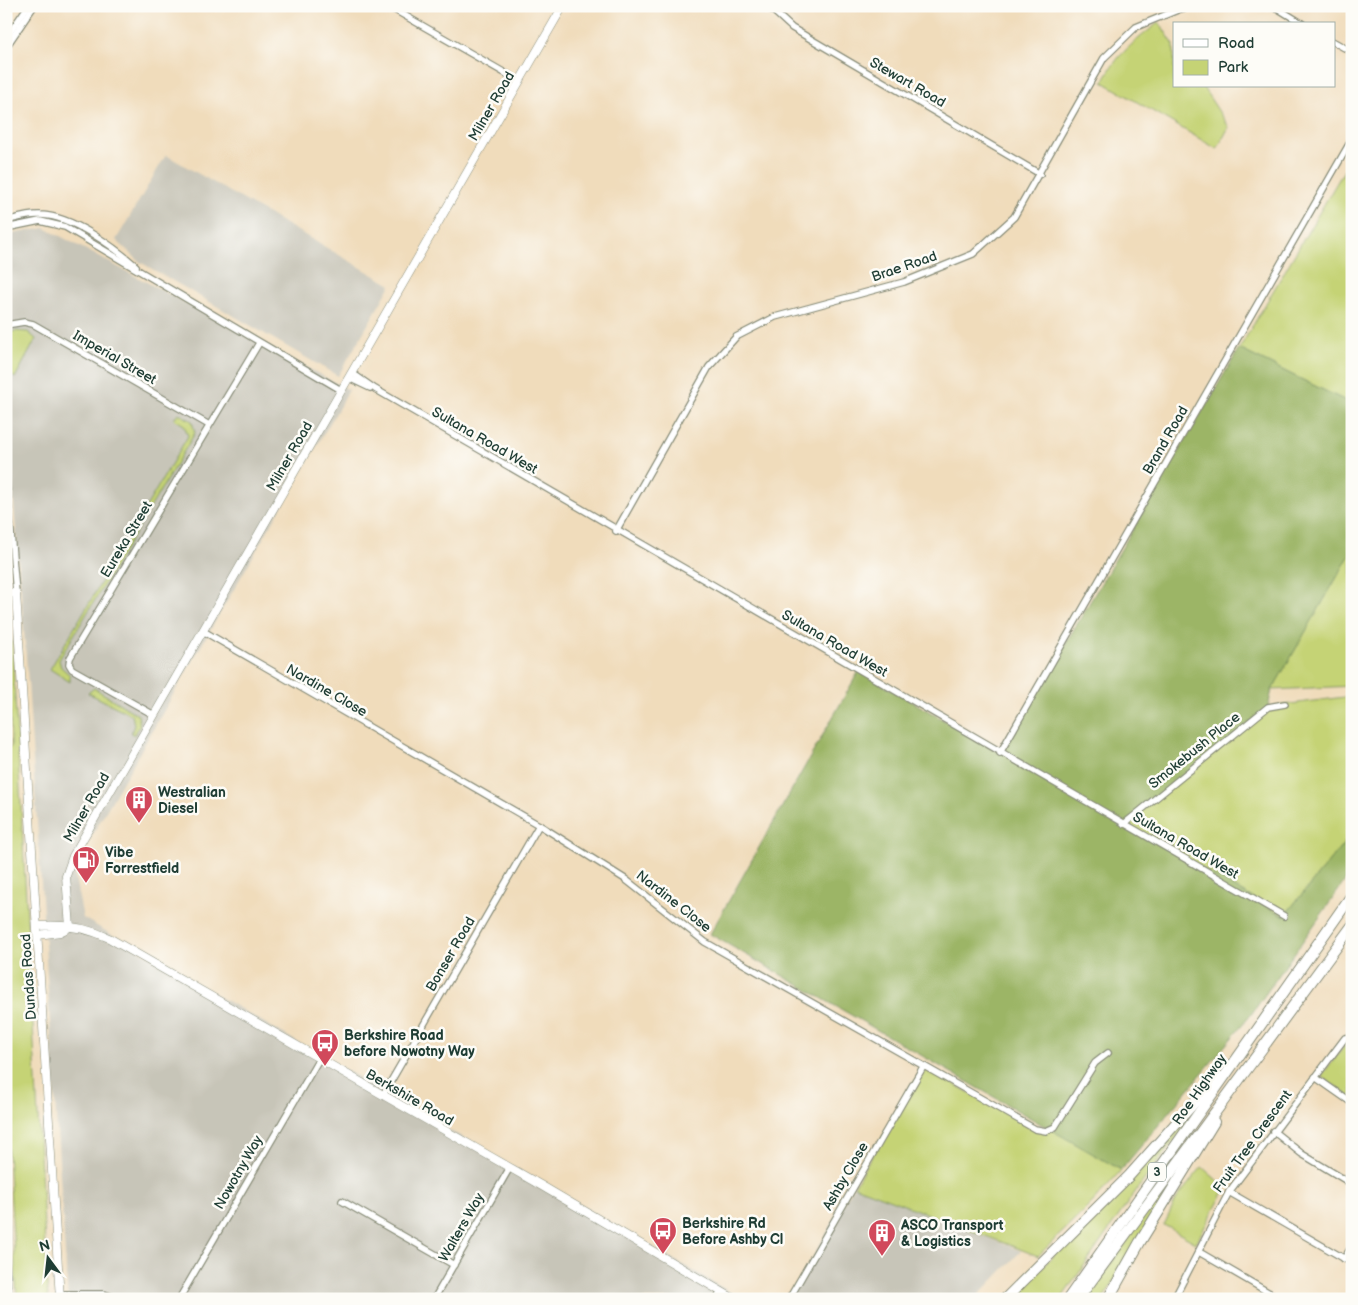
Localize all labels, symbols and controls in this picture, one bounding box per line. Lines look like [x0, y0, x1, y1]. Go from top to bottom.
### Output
legend [1173, 22, 1336, 88]
text: Road [1218, 34, 1254, 53]
street label: Stewart Road [867, 54, 949, 111]
text: Park [1218, 58, 1249, 77]
street label: Milner Road [465, 68, 518, 144]
street label: Brae Road [869, 247, 939, 286]
street label: Imperial Street [70, 327, 160, 389]
street label: Sultana Road West [429, 403, 541, 478]
street label: Brand Road [1139, 403, 1192, 477]
street label: Milner Road [263, 418, 316, 494]
street label: Eureka Street [97, 497, 156, 581]
street label: Sultana Road West [779, 606, 891, 681]
street label: Nardine Close [283, 660, 370, 720]
street label: Smokebush Place [1145, 708, 1243, 792]
street label: Milner Road [60, 769, 113, 845]
place label: Westralian Diesel [158, 784, 226, 817]
building icon: Westralian Diesel [124, 785, 154, 824]
street label: Sultana Road West [1130, 808, 1242, 883]
place label: Vibe Forrestfield [105, 844, 179, 877]
fuel station icon: Vibe Forrestfield [71, 845, 101, 884]
street label: Nardine Close [633, 867, 715, 936]
street label: Bonser Road [422, 914, 479, 995]
street label: Dundas Road [17, 933, 40, 1021]
place label: Berkshire Road before Nowotny Way [344, 1027, 475, 1060]
bus stop icon: Berkshire Road before Nowotny Way [310, 1028, 340, 1067]
street label: Roe Highway [1169, 1050, 1230, 1128]
street label: Berkshire Road [363, 1065, 457, 1129]
street label: Fruit Tree Crescent [1209, 1086, 1296, 1196]
street label: Nowotny Way [210, 1132, 267, 1212]
street label: Ashby Close [819, 1139, 872, 1213]
road number: 3 [1148, 1162, 1166, 1182]
street label: Walters Way [435, 1189, 488, 1265]
place label: Berkshire Rd Before Ashby Cl [682, 1215, 783, 1248]
bus stop icon: Berkshire Rd Before Ashby Cl [648, 1216, 678, 1255]
place label: ASCO Transport & Logistics [900, 1217, 1004, 1250]
building icon: ASCO Transport & Logistics [867, 1218, 897, 1257]
north arrow [22, 1232, 72, 1282]
text: N [37, 1236, 52, 1255]

